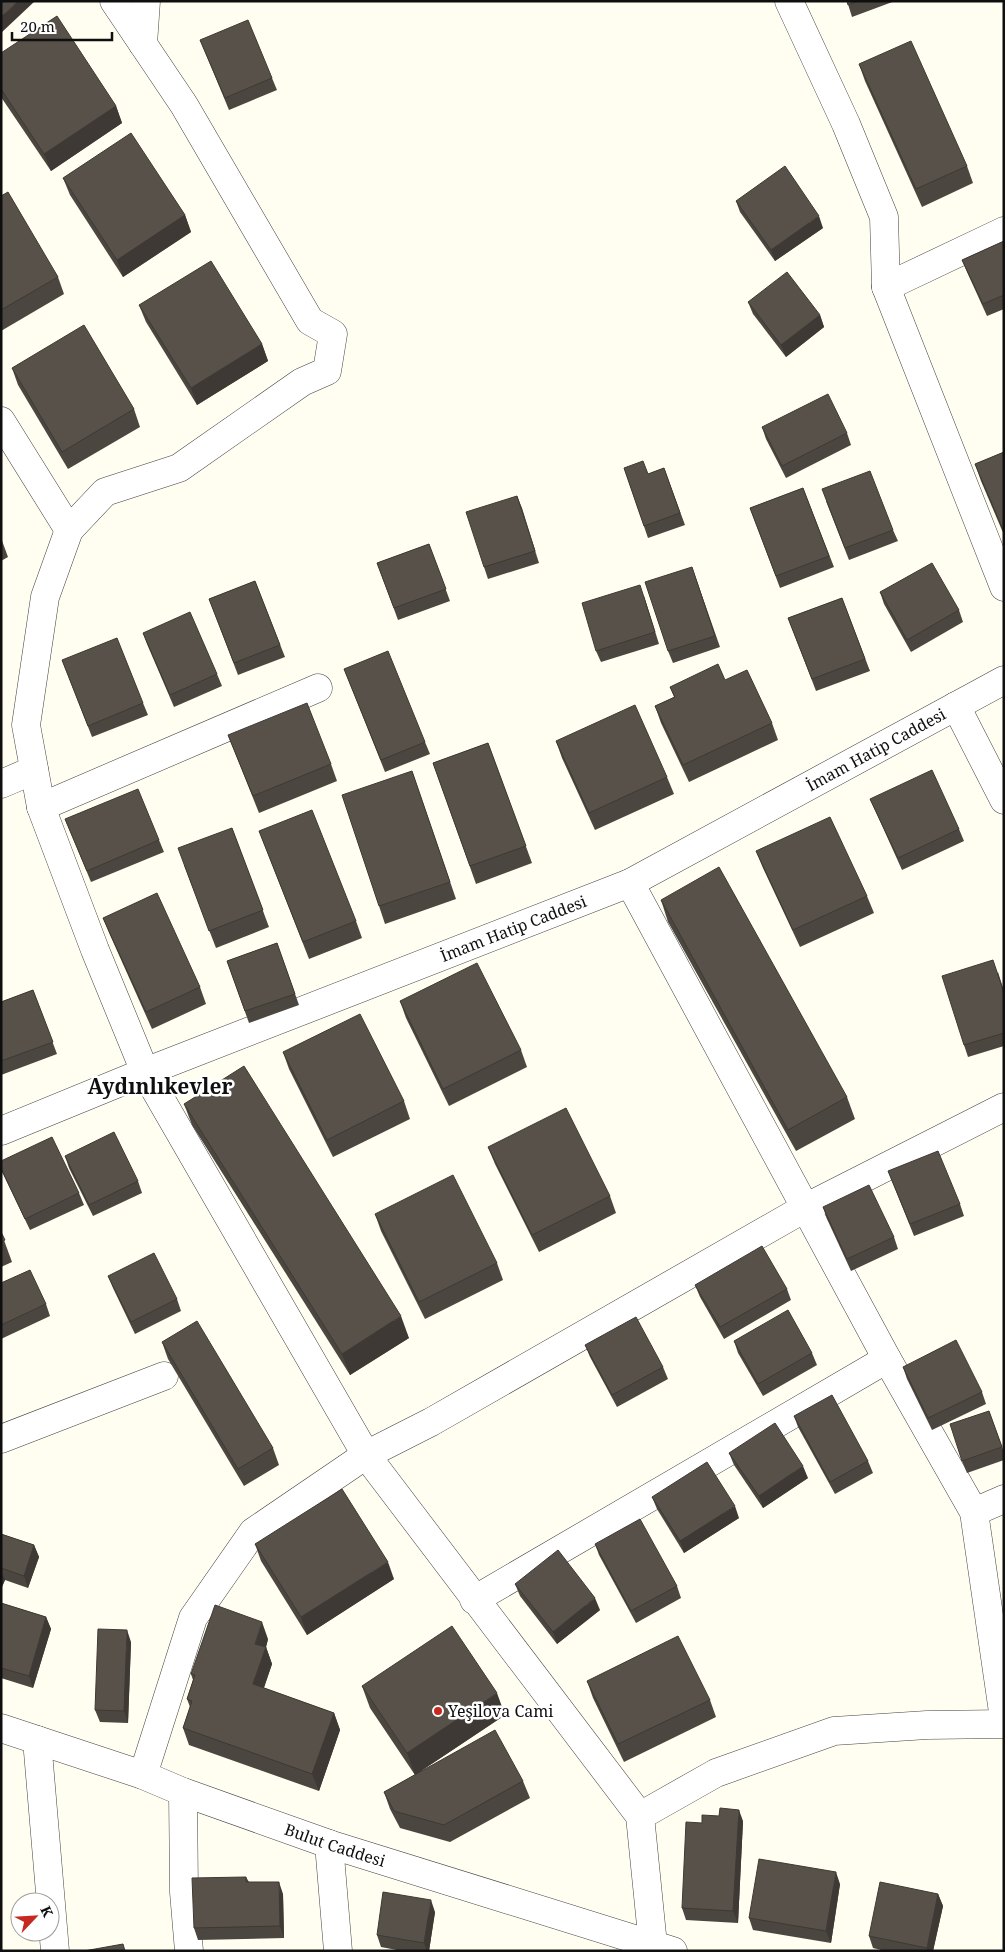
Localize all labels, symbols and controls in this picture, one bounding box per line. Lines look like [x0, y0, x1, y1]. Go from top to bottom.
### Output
scale bar [12, 10, 112, 42]
text: 20 m [20, 16, 55, 36]
street label: İmam Hatip Caddesi [803, 703, 949, 796]
street label: İmam Hatip Caddesi [437, 890, 590, 967]
district label: Aydınlıkevler [88, 1072, 232, 1100]
place label: Yeşilova Cami [447, 1700, 553, 1722]
marker: Yeşilova Cami [432, 1705, 444, 1717]
street label: Bulut Caddesi [281, 1818, 388, 1872]
north arrow [10, 1892, 60, 1942]
text: K [36, 1903, 58, 1921]

